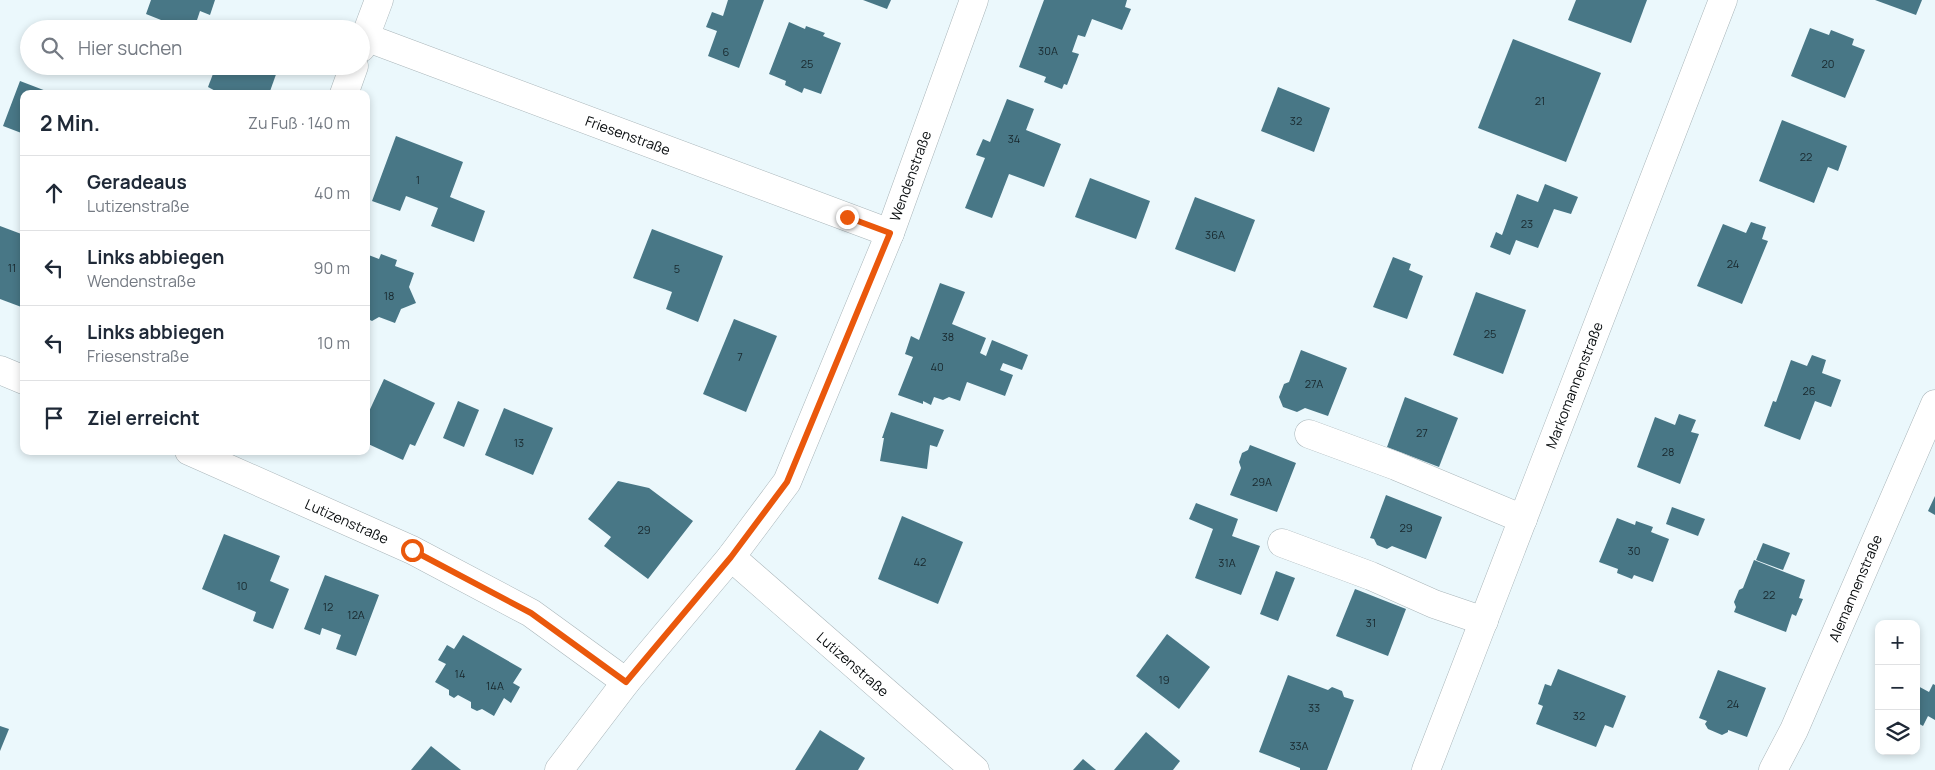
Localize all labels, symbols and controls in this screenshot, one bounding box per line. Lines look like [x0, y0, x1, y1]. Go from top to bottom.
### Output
search box [20, 20, 370, 75]
icon: search [38, 34, 66, 62]
text: Hier suchen [78, 35, 182, 61]
house number: 30A [1038, 43, 1058, 58]
house number: 6 [723, 44, 730, 59]
house number: 25 [801, 56, 813, 71]
house number: 20 [1822, 56, 1834, 71]
house number: 21 [1535, 93, 1545, 108]
text: 2 Min. [40, 109, 100, 137]
street label: Friesenstraße [583, 111, 673, 159]
text: Zu Fuß · 140 m [248, 112, 350, 134]
house number: 32 [1290, 113, 1302, 128]
street label: Wendenstraße [885, 128, 935, 224]
house number: 34 [1008, 131, 1020, 146]
house number: 22 [1800, 149, 1812, 164]
text: Geradeaus [87, 169, 187, 195]
house number: 1 [416, 172, 420, 187]
icon: ahead [40, 179, 68, 207]
text: 40 m [314, 182, 350, 204]
text: Lutizenstraße [87, 195, 189, 217]
route end [836, 206, 859, 229]
house number: 23 [1521, 216, 1533, 231]
house number: 36A [1205, 227, 1225, 242]
text: Links abbiegen [87, 244, 224, 270]
icon: left [40, 254, 68, 282]
house number: 24 [1727, 256, 1739, 271]
text: 90 m [314, 257, 350, 279]
house number: 11 [8, 260, 16, 275]
house number: 5 [674, 261, 680, 276]
text: Wendenstraße [87, 270, 196, 292]
house number: 18 [384, 288, 394, 303]
text: Links abbiegen [87, 319, 224, 345]
street label: Markomannenstraße [1541, 319, 1607, 451]
house number: 25 [1484, 326, 1496, 341]
icon: left [40, 329, 68, 357]
house number: 38 [942, 329, 954, 344]
text: 10 m [317, 332, 350, 354]
text: Friesenstraße [87, 345, 189, 367]
house number: 7 [737, 349, 743, 364]
house number: 40 [930, 359, 944, 374]
house number: 27A [1305, 376, 1323, 391]
house number: 26 [1802, 383, 1816, 398]
icon: arrive [40, 404, 68, 432]
text: Ziel erreicht [87, 405, 200, 431]
house number: 27 [1416, 425, 1428, 440]
house number: 13 [514, 435, 524, 450]
house number: 28 [1662, 444, 1674, 459]
house number: 29A [1252, 474, 1272, 489]
street label: Lutizenstraße [302, 494, 392, 548]
house number: 29 [1399, 520, 1413, 535]
house number: 29 [637, 522, 651, 537]
street label: Alemannenstraße [1824, 531, 1886, 645]
route start [401, 539, 424, 562]
house number: 30 [1628, 543, 1640, 558]
house number: 42 [914, 554, 926, 569]
house number: 31A [1218, 555, 1236, 570]
house number: 10 [236, 578, 248, 593]
house number: 22 [1763, 587, 1775, 602]
house number: 12 [323, 599, 333, 614]
house number: 12A [347, 607, 365, 622]
house number: 31 [1366, 615, 1376, 630]
map controls [1875, 620, 1920, 755]
button: + [1875, 620, 1920, 665]
street label: Lutizenstraße [813, 627, 893, 701]
button: − [1875, 665, 1920, 710]
house number: 14 [455, 666, 465, 681]
house number: 19 [1158, 672, 1170, 687]
house number: 14A [486, 678, 504, 693]
house number: 24 [1727, 696, 1739, 711]
house number: 33 [1308, 700, 1320, 715]
house number: 32 [1573, 708, 1585, 723]
button: layers [1875, 710, 1920, 755]
house number: 33A [1289, 738, 1309, 753]

